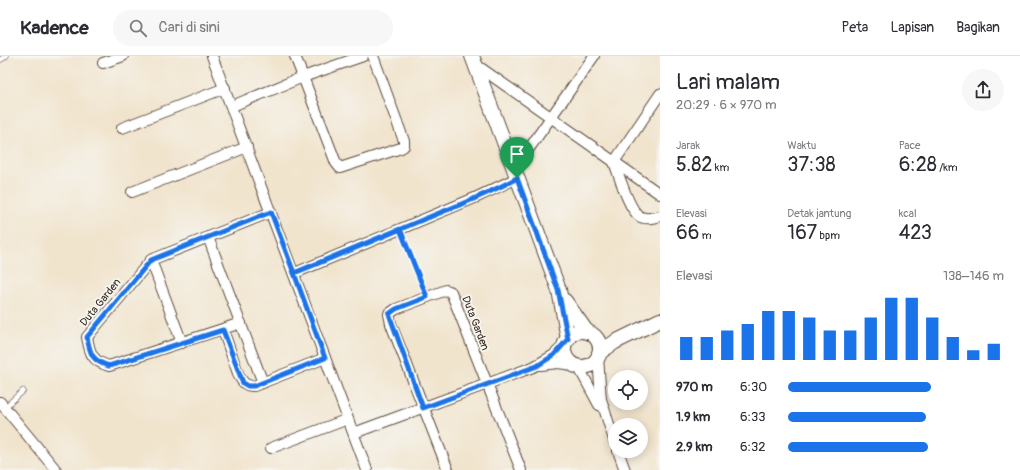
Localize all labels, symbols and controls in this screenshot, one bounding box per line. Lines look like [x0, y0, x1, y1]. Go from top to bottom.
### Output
search box [113, 10, 393, 46]
text: Kadence [20, 16, 89, 40]
icon: search [127, 17, 149, 39]
text: Cari di sini [159, 18, 220, 37]
text: Peta [842, 19, 868, 36]
text: Lapisan [890, 19, 934, 36]
text: Bagikan [956, 19, 1000, 36]
text: Lari malam [676, 68, 780, 96]
button: share [962, 69, 1004, 111]
text: 20:29 · 6 × 970 m [676, 97, 777, 113]
pin [500, 137, 534, 178]
text: Jarak [676, 139, 700, 152]
text: Waktu [787, 139, 816, 152]
text: Pace [899, 139, 920, 152]
icon: arrive [506, 143, 528, 165]
text: 5.82 [676, 152, 712, 177]
text: 37:38 [787, 152, 836, 177]
text: 6:28 [899, 152, 937, 177]
text: km [712, 161, 729, 174]
text: /km [937, 161, 958, 174]
text: Elevasi [676, 207, 707, 220]
text: Detak jantung [787, 207, 851, 220]
text: kcal [899, 207, 917, 220]
text: 66 [676, 220, 699, 245]
text: 167 [787, 220, 817, 245]
text: 423 [899, 220, 932, 245]
text: m [699, 229, 711, 242]
text: bpm [817, 229, 840, 242]
text: Elevasi [676, 268, 712, 284]
text: 138–146 m [943, 268, 1004, 284]
street label: Duta Garden [77, 276, 123, 329]
street label: Duta Garden [459, 294, 492, 352]
map controls [608, 370, 648, 458]
button: locate [608, 370, 648, 410]
text: 970 m [676, 379, 713, 395]
text: 6:30 [740, 379, 767, 395]
text: 1.9 km [676, 409, 710, 425]
text: 6:33 [740, 409, 766, 425]
button: layers [608, 418, 648, 458]
text: 2.9 km [676, 439, 713, 455]
text: 6:32 [740, 439, 766, 455]

